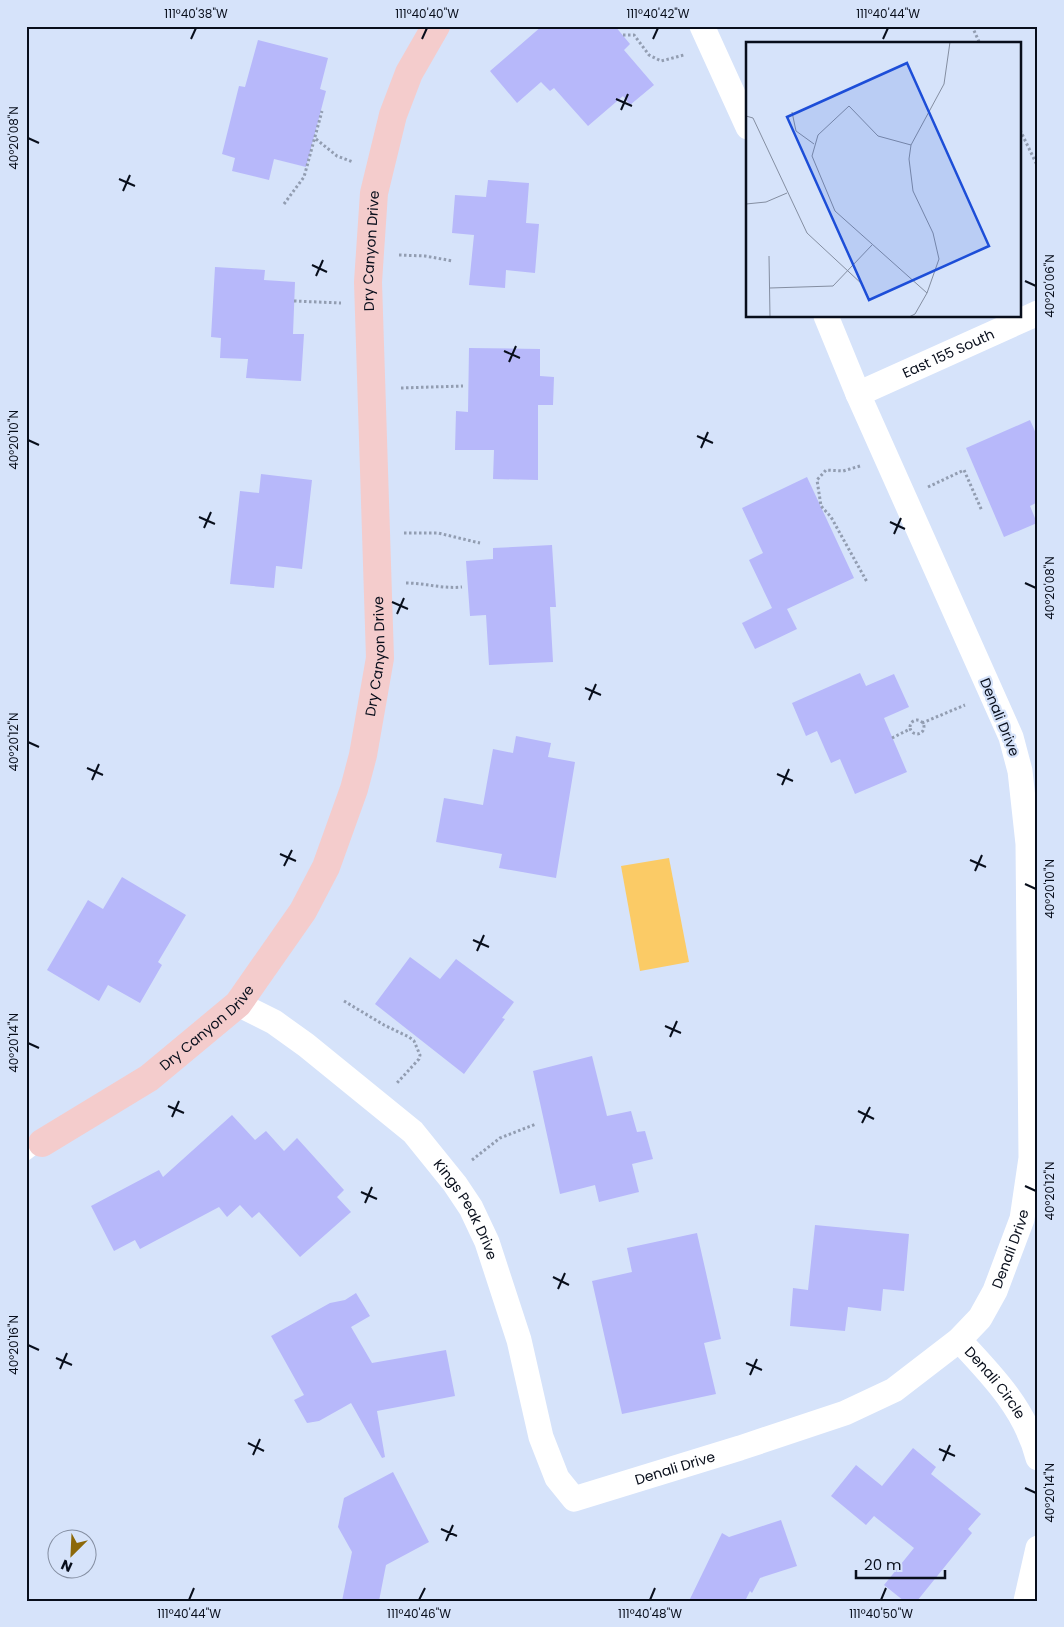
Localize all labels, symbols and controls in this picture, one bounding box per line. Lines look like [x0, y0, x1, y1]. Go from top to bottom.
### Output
text: 111°40'38"W [164, 5, 228, 22]
text: 111°40'40"W [395, 5, 459, 22]
text: 111°40'42"W [626, 5, 690, 22]
text: 111°40'44"W [856, 5, 920, 22]
inset map [746, 42, 1022, 318]
text: 40°20'08"N [5, 106, 22, 170]
street label: Dry Canyon Drive [358, 190, 384, 311]
text: 40°20'06"N [1041, 254, 1058, 318]
street label: East 155 South [899, 324, 997, 383]
text: 40°20'10"N [5, 410, 22, 470]
text: 40°20'08"N [1041, 556, 1058, 620]
street label: Dry Canyon Drive [360, 596, 390, 718]
street label: Denali Drive [975, 675, 1025, 759]
text: 40°20'12"N [5, 712, 22, 772]
text: 40°20'10"N [1041, 859, 1058, 919]
street label: Dry Canyon Drive [155, 980, 259, 1075]
text: 40°20'14"N [5, 1013, 22, 1073]
street label: Kings Peak Drive [429, 1155, 502, 1263]
text: 40°20'12"N [1041, 1161, 1058, 1221]
street label: Denali Drive [987, 1208, 1033, 1291]
text: 40°20'16"N [5, 1315, 22, 1375]
street label: Denali Circle [960, 1342, 1030, 1423]
street label: Denali Drive [632, 1446, 718, 1490]
text: 40°20'14"N [1041, 1463, 1058, 1523]
north arrow [48, 1530, 98, 1580]
scale bar [856, 1547, 945, 1579]
text: 20 m [864, 1554, 902, 1575]
text: N [58, 1555, 76, 1577]
text: 111°40'44"W [157, 1605, 221, 1622]
text: 111°40'46"W [387, 1605, 451, 1622]
text: 111°40'48"W [618, 1605, 682, 1622]
text: 111°40'50"W [849, 1605, 913, 1622]

